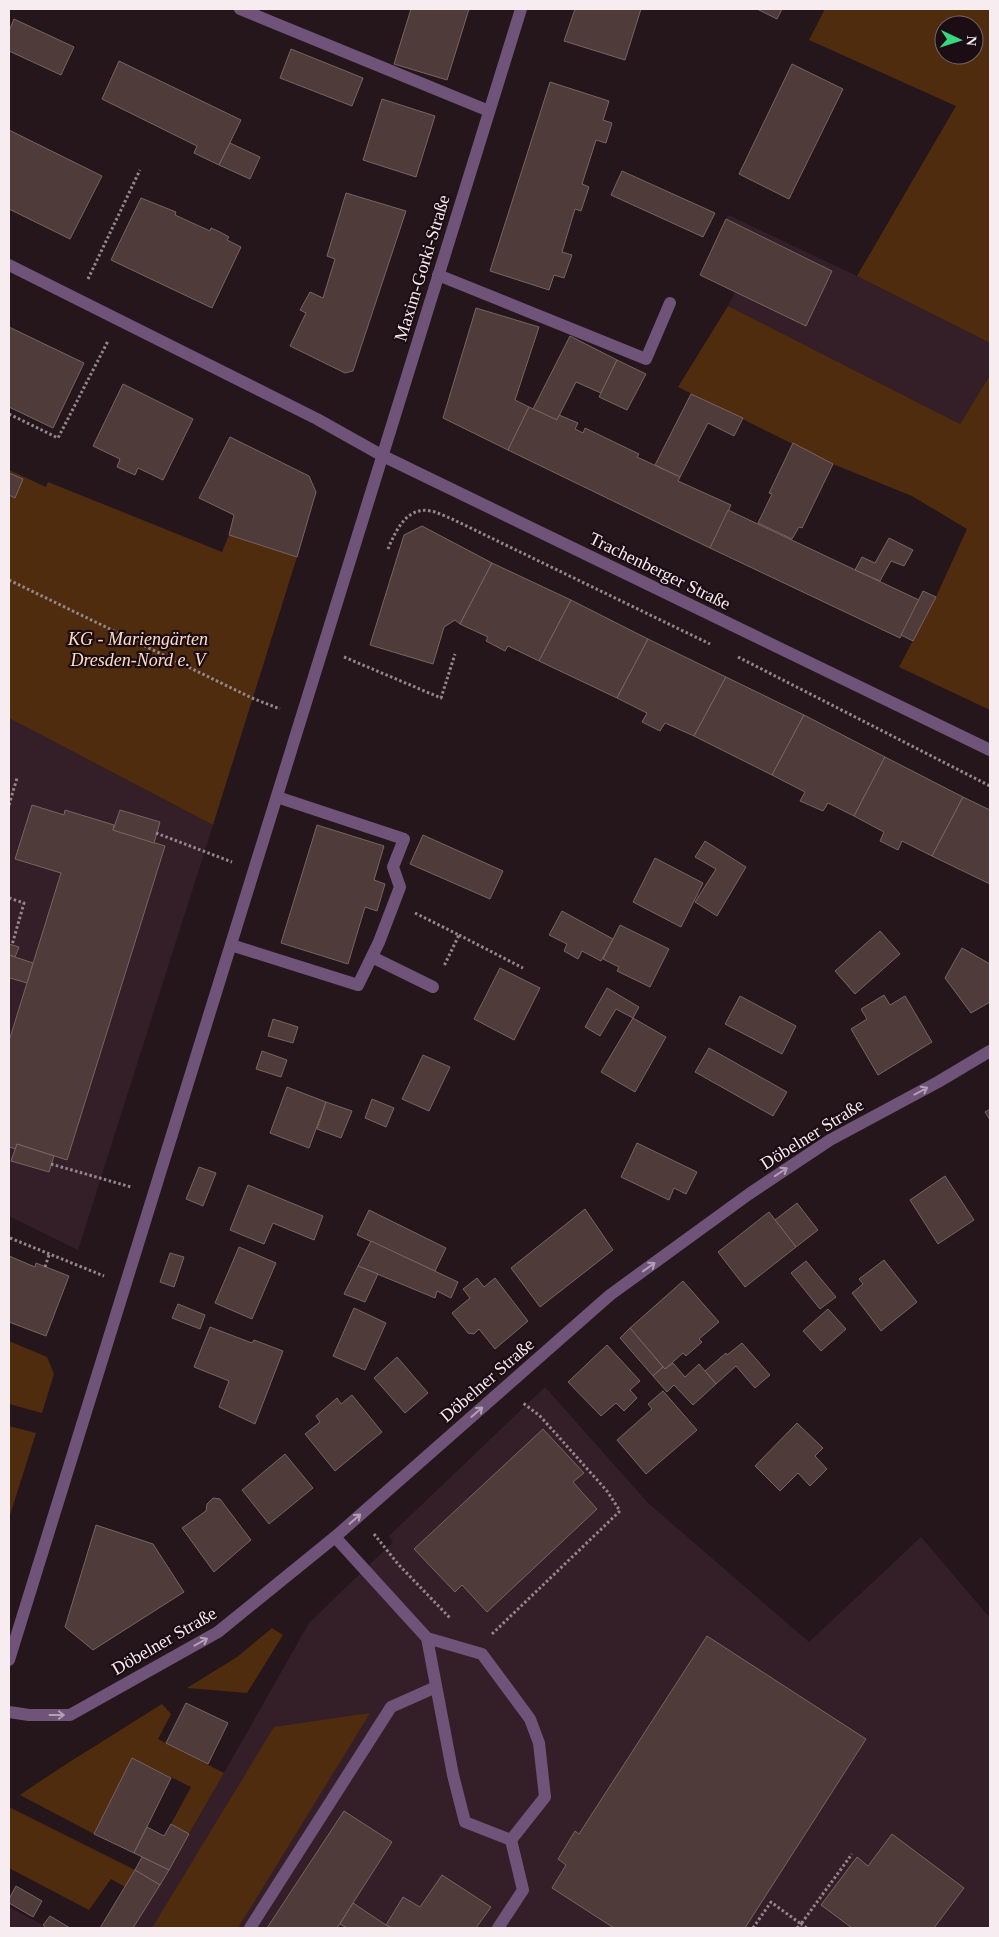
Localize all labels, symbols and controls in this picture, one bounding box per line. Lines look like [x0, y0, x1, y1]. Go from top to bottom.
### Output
north arrow [934, 15, 984, 65]
text: N [964, 35, 979, 46]
street label: Maxim-Gorki-Straße [390, 192, 454, 344]
street label: Trachenberger Straße [586, 528, 734, 614]
park label: KG - Mariengärten Dresden-Nord e. V [67, 629, 208, 670]
one-way arrow [914, 1085, 928, 1095]
street label: Döbelner Straße [757, 1094, 867, 1174]
one-way arrow [774, 1167, 788, 1177]
one-way arrow [642, 1262, 656, 1272]
street label: Döbelner Straße [436, 1334, 538, 1426]
one-way arrow [471, 1406, 484, 1418]
one-way arrow [349, 1514, 362, 1525]
street label: Döbelner Straße [108, 1603, 220, 1679]
one-way arrow [193, 1636, 207, 1646]
one-way arrow [49, 1710, 65, 1720]

